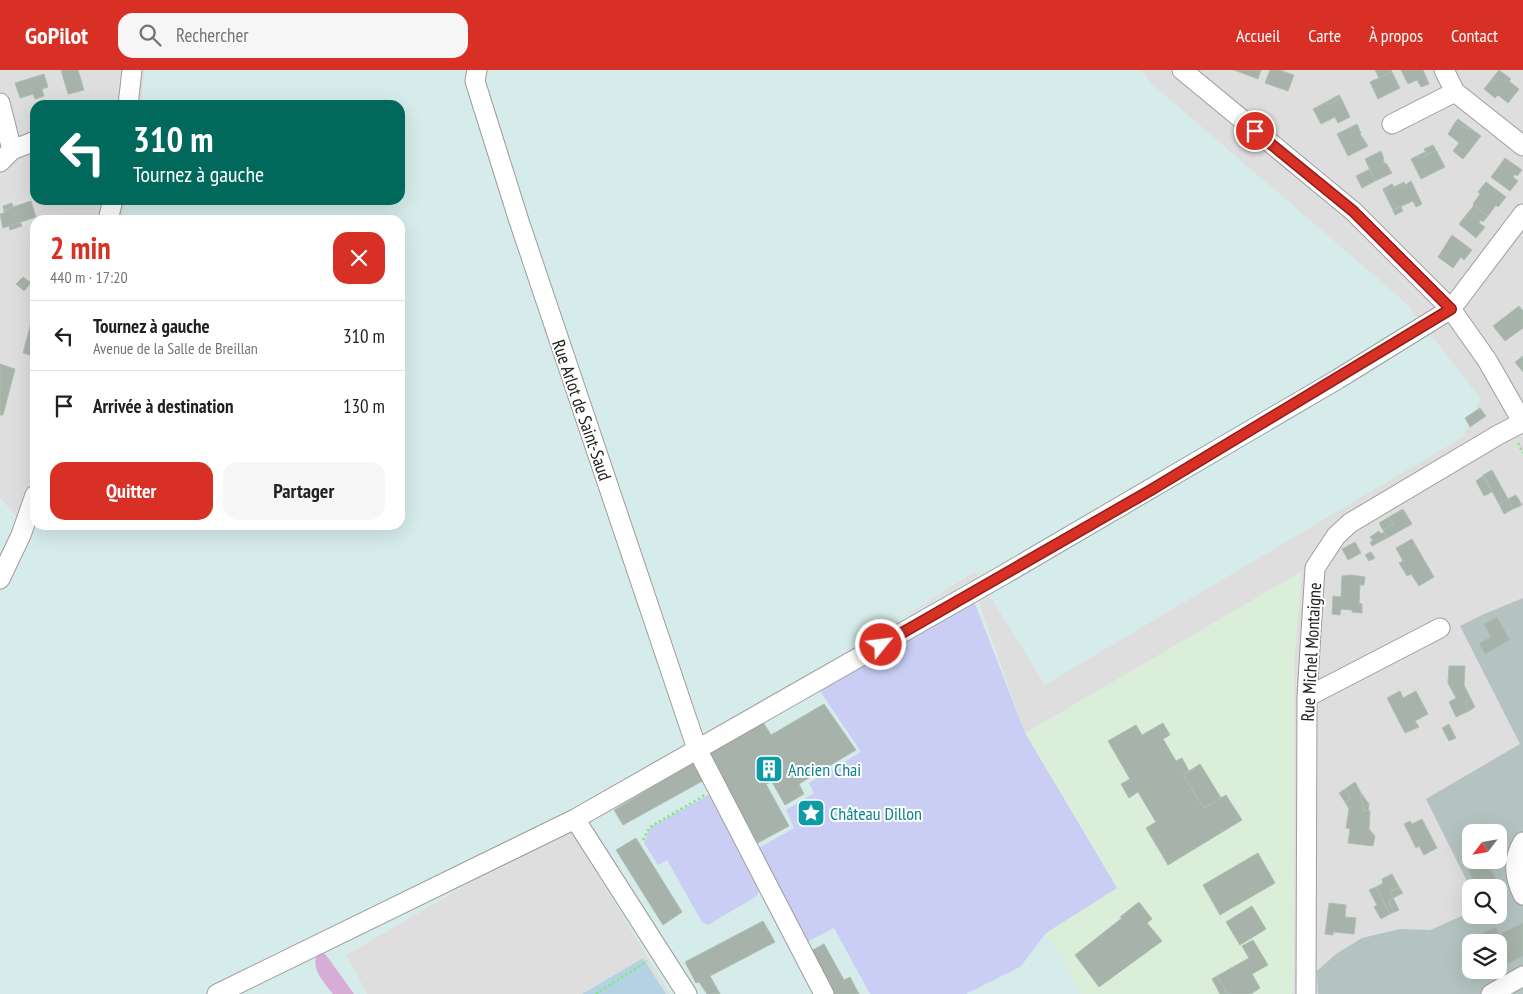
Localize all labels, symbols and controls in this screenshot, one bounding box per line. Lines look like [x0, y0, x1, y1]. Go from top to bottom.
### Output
search box [118, 13, 468, 58]
text: GoPilot [25, 20, 88, 51]
icon: search [136, 21, 164, 49]
text: Rechercher [176, 23, 249, 47]
text: Accueil [1236, 24, 1280, 47]
text: Carte [1308, 24, 1341, 47]
text: À propos [1369, 24, 1423, 47]
text: Contact [1451, 24, 1498, 47]
pin [1234, 110, 1276, 152]
text: 310 m [133, 116, 214, 162]
icon: arrive [1241, 117, 1269, 145]
icon: left [50, 120, 115, 185]
text: Tournez à gauche [133, 160, 264, 188]
text: 2 min [50, 228, 111, 267]
button: close [333, 232, 385, 284]
text: 440 m · 17:20 [50, 267, 128, 287]
text: Tournez à gauche [93, 314, 210, 338]
icon: left [50, 322, 78, 350]
text: 310 m [343, 324, 385, 348]
street label: Rue Arlot de Saint-Saud [547, 337, 617, 483]
text: Avenue de la Salle de Breillan [93, 338, 258, 358]
icon: arrive [50, 392, 78, 420]
text: Arrivée à destination [93, 394, 234, 418]
text: 130 m [343, 394, 385, 418]
button: Quitter [50, 462, 213, 520]
button: Partager [223, 462, 385, 520]
street label: Rue Michel Montaigne [1296, 582, 1326, 722]
position arrow [854, 618, 906, 670]
building icon: Ancien Chai [754, 754, 784, 784]
place label: Ancien Chai [788, 758, 861, 781]
place icon: Château Dillon [796, 798, 826, 828]
place label: Château Dillon [830, 802, 922, 825]
north arrow [1462, 824, 1508, 869]
map controls [1462, 824, 1507, 979]
button: search [1462, 879, 1507, 924]
button: layers [1462, 934, 1507, 979]

